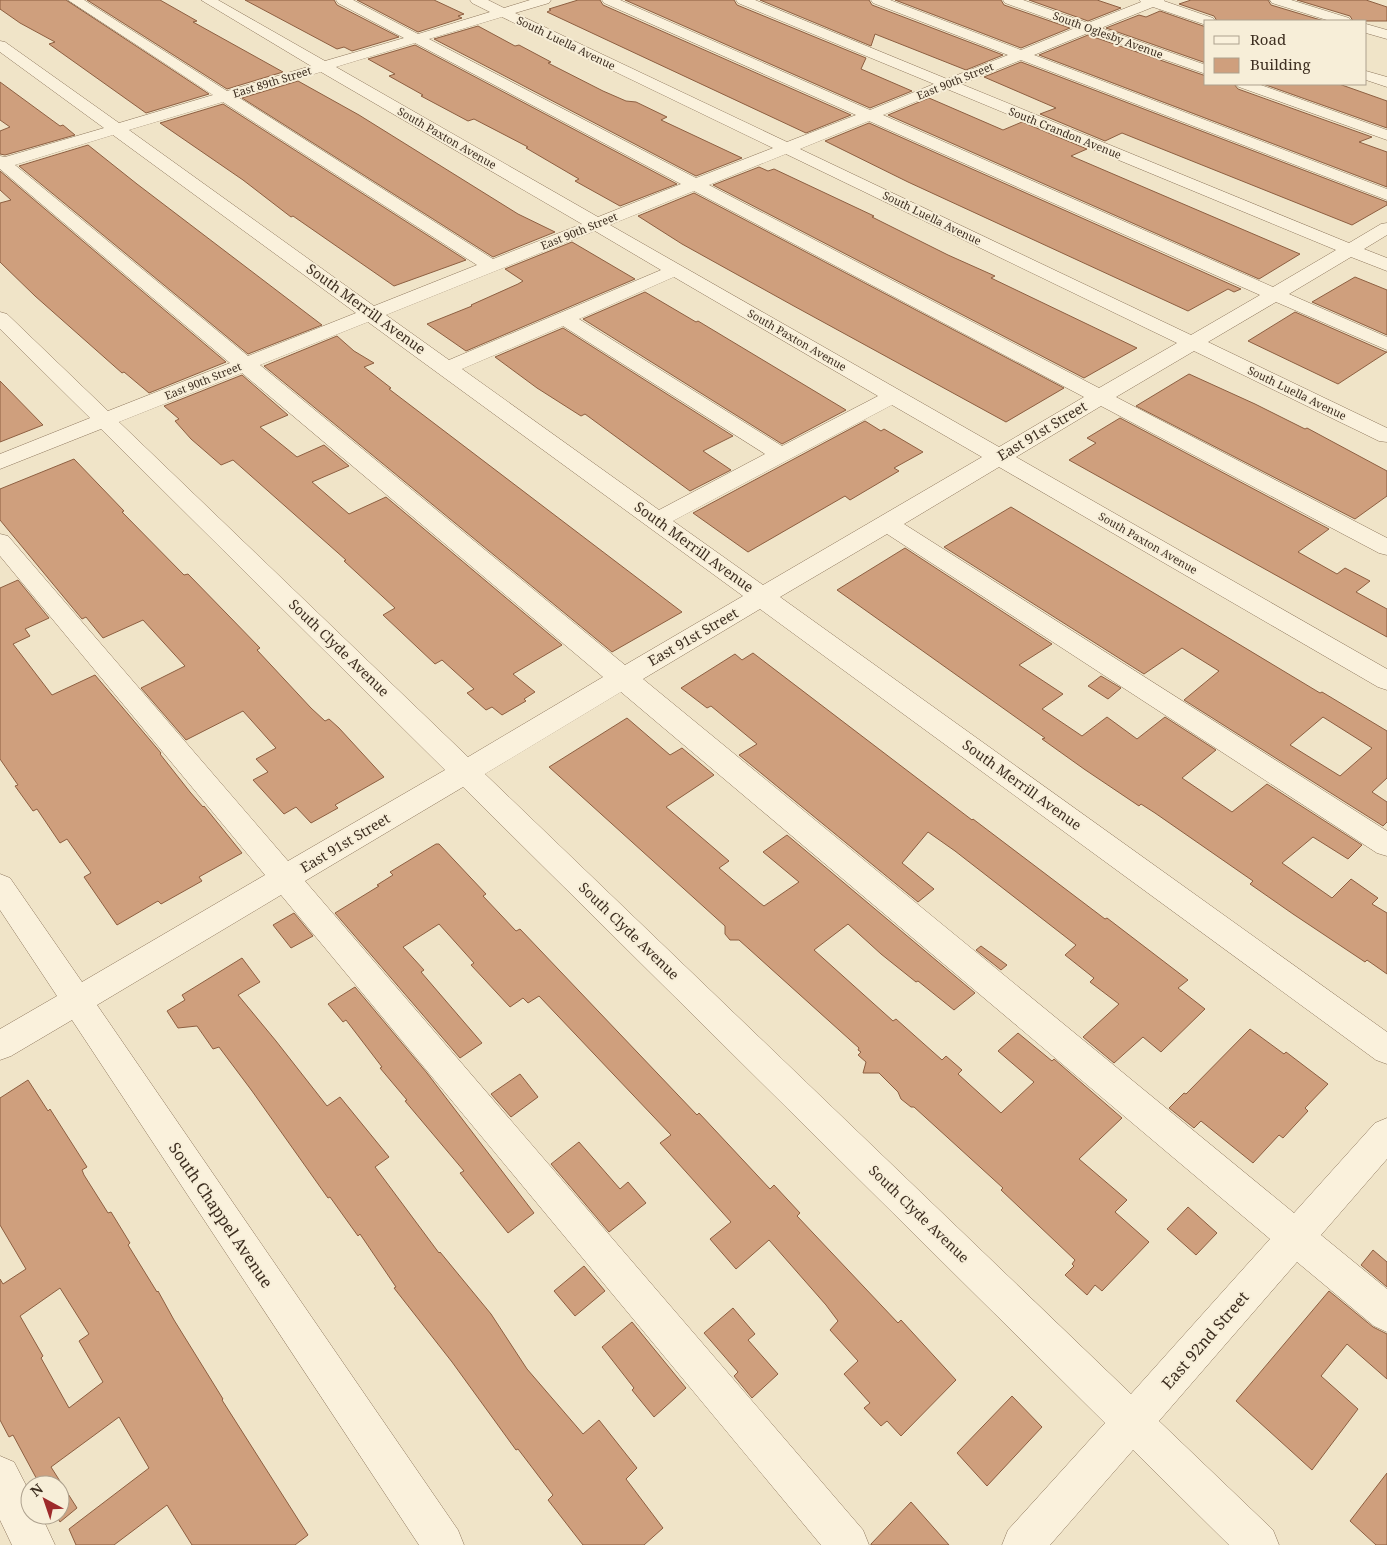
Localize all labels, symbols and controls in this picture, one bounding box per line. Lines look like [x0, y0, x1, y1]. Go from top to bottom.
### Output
street label: South Oglesby Avenue [1051, 8, 1165, 62]
street label: South Luella Avenue [514, 12, 618, 73]
legend [1204, 20, 1367, 85]
text: Road [1250, 29, 1286, 49]
text: Building [1250, 54, 1311, 74]
street label: East 90th Street [914, 58, 995, 103]
street label: East 89th Street [231, 62, 313, 101]
street label: South Paxton Avenue [395, 103, 499, 172]
street label: South Crandon Avenue [1007, 103, 1124, 162]
street label: South Luella Avenue [880, 187, 984, 248]
street label: East 90th Street [538, 208, 619, 253]
street label: South Merrill Avenue [303, 259, 430, 358]
street label: South Paxton Avenue [745, 305, 849, 374]
street label: East 90th Street [162, 358, 243, 403]
street label: South Luella Avenue [1245, 362, 1349, 423]
street label: East 91st Street [994, 396, 1090, 465]
street label: South Merrill Avenue [631, 497, 758, 596]
street label: South Paxton Avenue [1096, 508, 1200, 577]
street label: South Clyde Avenue [285, 595, 394, 701]
street label: East 91st Street [644, 603, 741, 670]
street label: South Merrill Avenue [959, 735, 1086, 834]
street label: East 91st Street [297, 808, 393, 877]
street label: South Clyde Avenue [575, 878, 684, 984]
street label: South Chappel Avenue [164, 1138, 278, 1292]
street label: South Clyde Avenue [865, 1161, 974, 1267]
street label: East 92nd Street [1156, 1286, 1254, 1394]
north arrow [20, 1475, 70, 1525]
text: N [26, 1479, 47, 1500]

